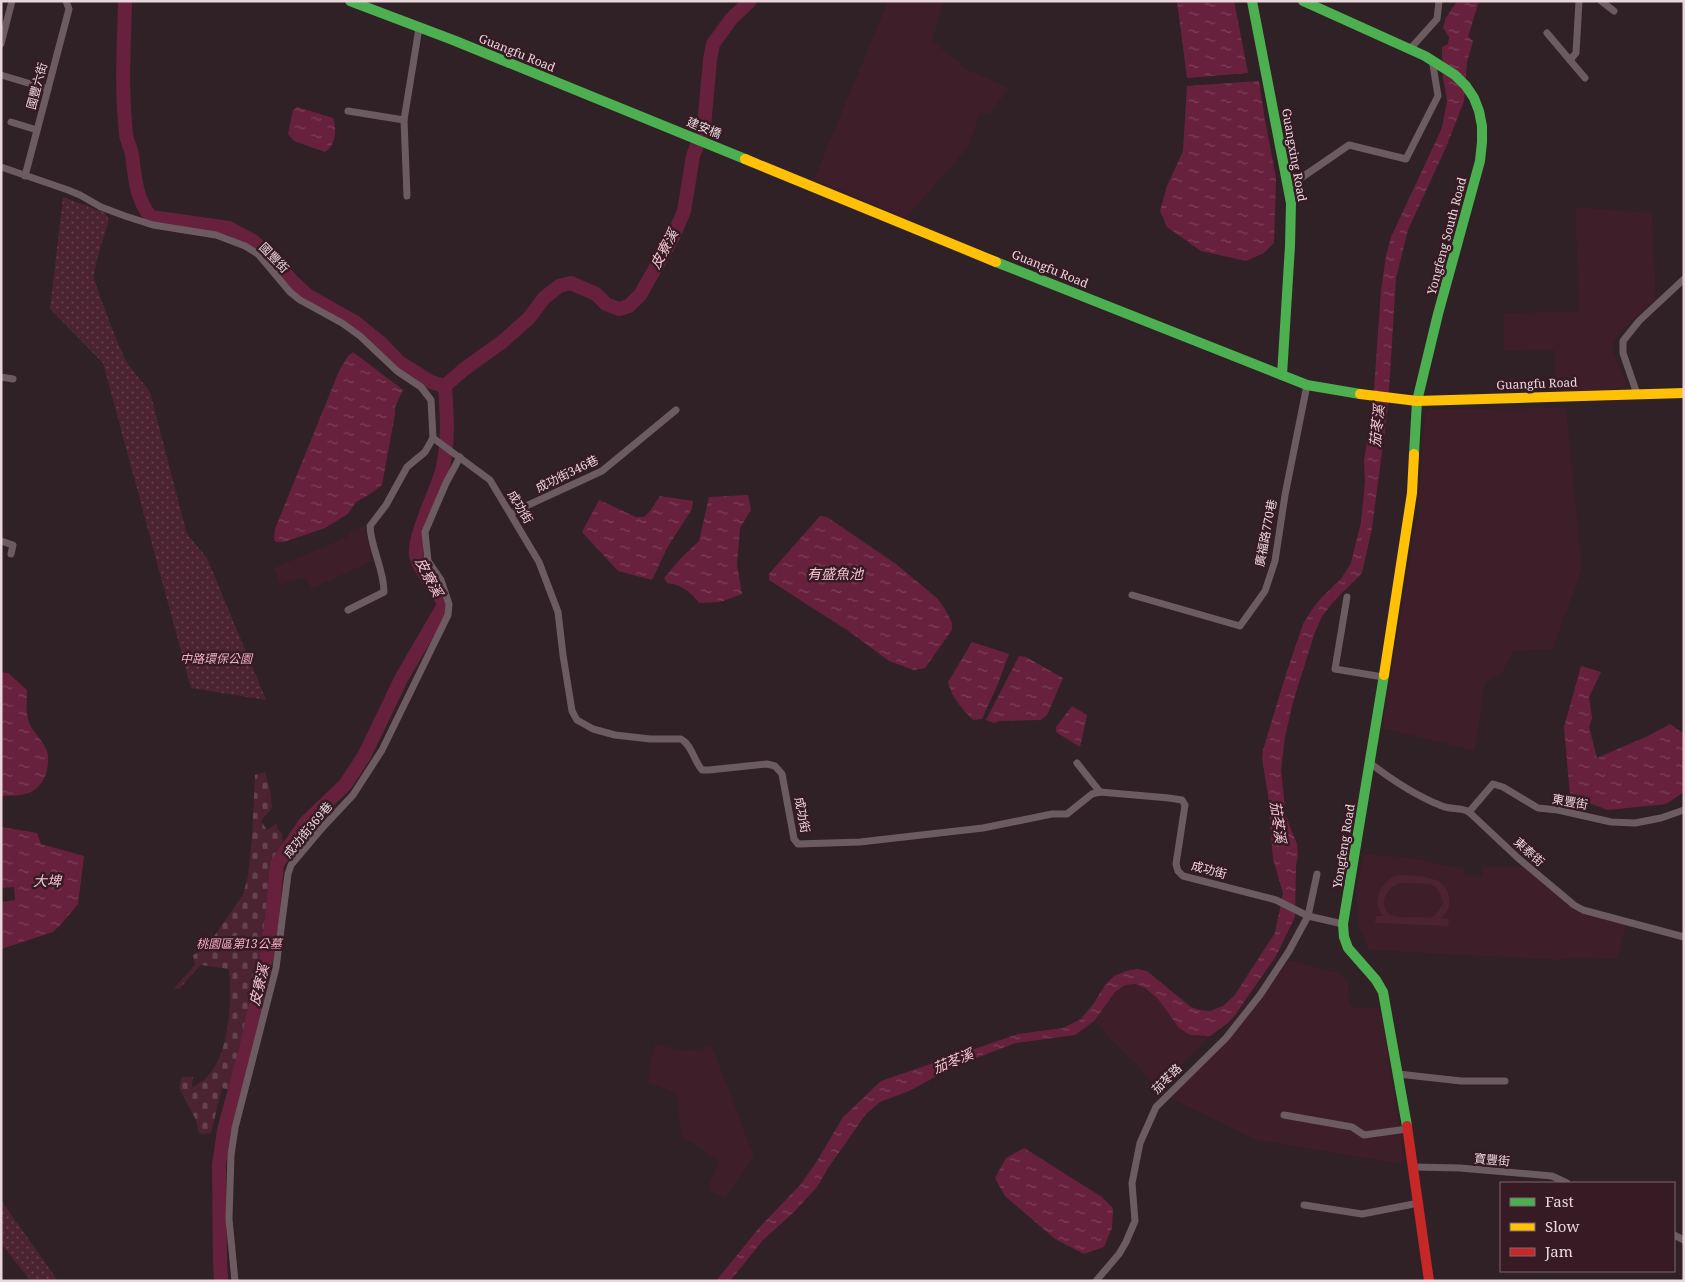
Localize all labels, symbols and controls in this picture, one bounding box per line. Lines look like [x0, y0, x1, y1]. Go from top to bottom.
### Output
street label: Guangfu Road [476, 29, 559, 76]
street label: 國豐六街 [22, 60, 51, 111]
street label: Guangxing Road [1278, 107, 1311, 203]
street label: 建安橋 [684, 113, 724, 142]
street label: Yongfeng South Road [1422, 175, 1471, 297]
water label: 皮寮溪 [645, 224, 683, 272]
street label: 國豐街 [256, 239, 293, 277]
street label: Guangfu Road [1009, 245, 1092, 292]
street label: Guangfu Road [1496, 374, 1578, 393]
water label: 茄苳溪 [1365, 402, 1388, 448]
street label: 成功街346巷 [532, 451, 601, 496]
street label: 成功街 [504, 487, 537, 527]
street label: 廣福路770巷 [1251, 498, 1280, 568]
water label: 皮寮溪 [411, 554, 449, 602]
water label: 有盛魚池 [807, 564, 865, 583]
park label: 中路環保公園 [180, 650, 254, 667]
street label: 東豐街 [1551, 790, 1589, 813]
street label: 成功街 [791, 796, 814, 834]
street label: 成功街369巷 [279, 798, 336, 861]
water label: 茄苳溪 [1266, 800, 1291, 846]
street label: Yongfeng Road [1328, 802, 1359, 890]
street label: 東泰街 [1510, 833, 1548, 870]
street label: 成功街 [1190, 857, 1229, 882]
water label: 大埤 [33, 871, 63, 890]
park label: 桃園區第13公墓 [196, 935, 284, 952]
water label: 皮寮溪 [244, 960, 273, 1008]
water label: 茄苳溪 [930, 1043, 978, 1077]
street label: 茄苳路 [1148, 1060, 1185, 1097]
street label: 寶豐街 [1473, 1149, 1511, 1170]
legend [1500, 1182, 1675, 1272]
text: Fast [1545, 1191, 1574, 1211]
text: Slow [1545, 1216, 1579, 1236]
text: Jam [1544, 1241, 1573, 1261]

